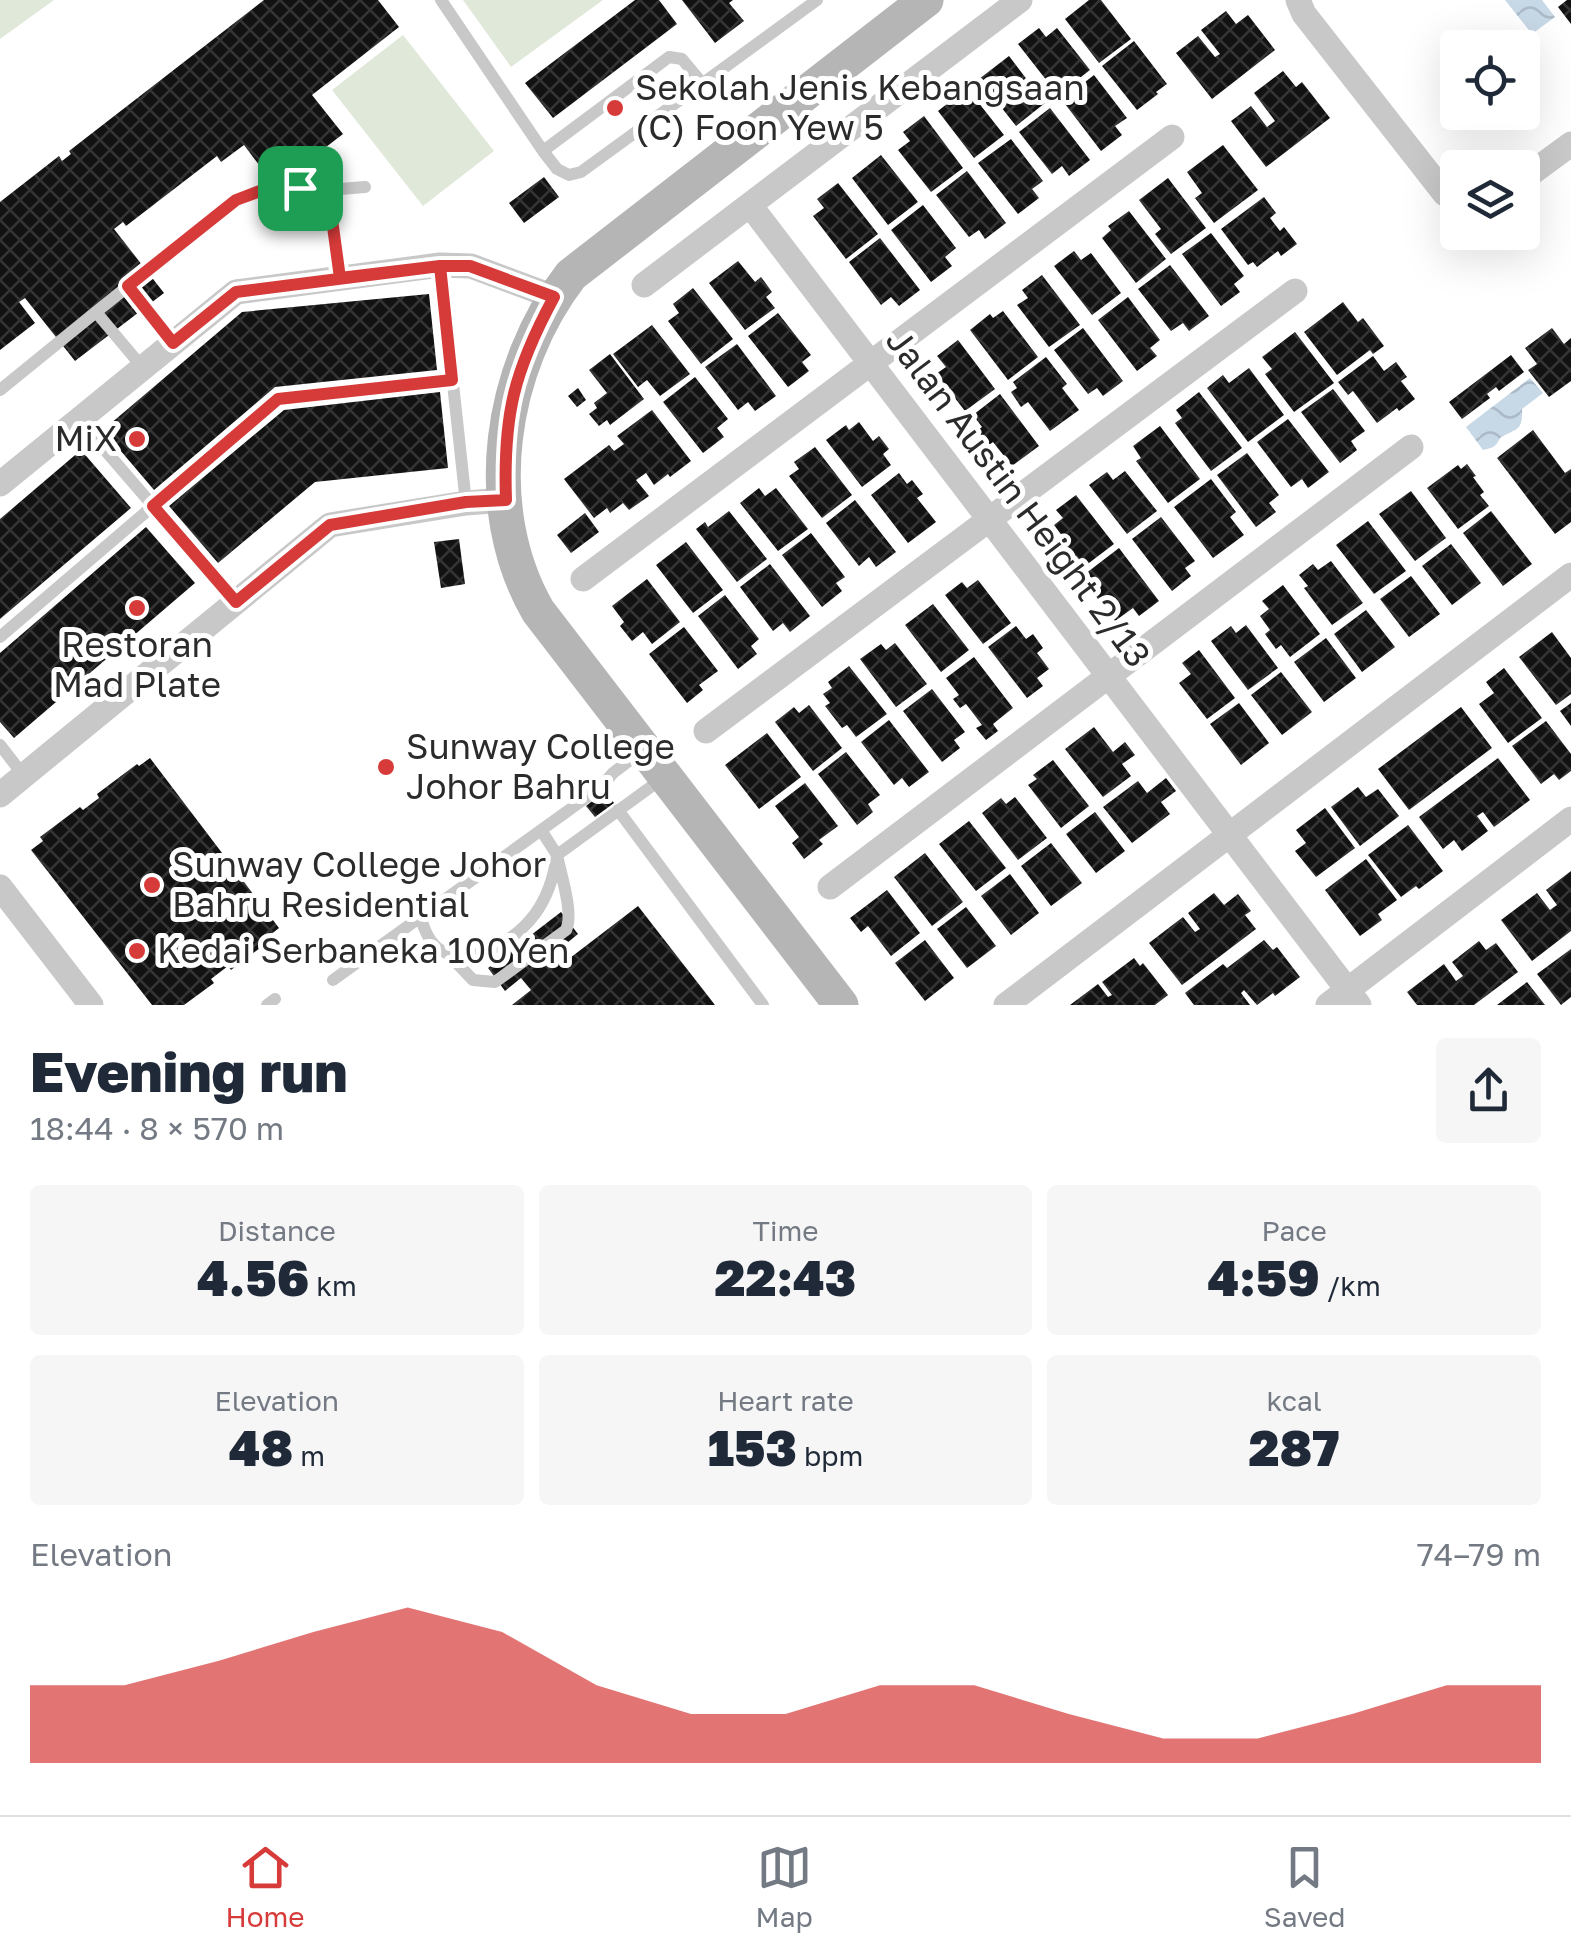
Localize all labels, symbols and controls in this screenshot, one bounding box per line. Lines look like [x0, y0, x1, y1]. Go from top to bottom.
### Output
map controls [1440, 30, 1540, 250]
button: locate [1440, 30, 1540, 130]
place label: Sekolah Jenis Kebangsaan (C) Foon Yew 5 [635, 66, 1085, 148]
marker: Sekolah Jenis Kebangsaan (C) Foon Yew 5 [604, 97, 626, 119]
pin [258, 146, 343, 231]
button: layers [1440, 150, 1540, 250]
icon: arrive [273, 161, 328, 216]
street label: Jalan Austin Height 2/13 [878, 320, 1160, 675]
place label: MiX [54, 417, 117, 459]
marker: MiX [126, 428, 148, 450]
marker: Restoran Mad Plate [126, 597, 148, 619]
place label: Restoran Mad Plate [53, 623, 221, 705]
place label: Sunway College Johor Bahru [406, 725, 675, 807]
marker: Sunway College Johor Bahru [375, 756, 397, 778]
place label: Sunway College Johor Bahru Residential [172, 843, 546, 925]
marker: Sunway College Johor Bahru Residential [141, 874, 163, 896]
place label: Kedai Serbaneka 100Yen [157, 929, 569, 971]
marker: Kedai Serbaneka 100Yen [126, 940, 148, 962]
text: Evening run [30, 1038, 348, 1104]
button: share [1436, 1038, 1541, 1143]
text: 18:44 · 8 × 570 m [30, 1109, 284, 1147]
text: Distance [218, 1214, 336, 1247]
text: Time [753, 1214, 818, 1247]
text: Pace [1261, 1214, 1327, 1247]
text: 4.56 [197, 1247, 309, 1307]
text: 22:43 [715, 1247, 856, 1307]
text: 4:59 [1208, 1247, 1320, 1307]
text: km [309, 1269, 357, 1302]
text: /km [1320, 1269, 1381, 1302]
text: Elevation [215, 1384, 339, 1417]
text: Heart rate [717, 1384, 854, 1417]
text: kcal [1267, 1384, 1322, 1417]
text: 48 [229, 1417, 293, 1477]
text: 153 [708, 1417, 797, 1477]
text: 287 [1249, 1417, 1340, 1477]
text: m [293, 1439, 325, 1472]
text: bpm [797, 1439, 863, 1472]
text: Elevation [30, 1535, 172, 1573]
text: 74–79 m [1417, 1535, 1541, 1573]
tab: Home [226, 1840, 305, 1933]
tab: Map [756, 1840, 813, 1933]
tab: Saved [1264, 1840, 1346, 1933]

